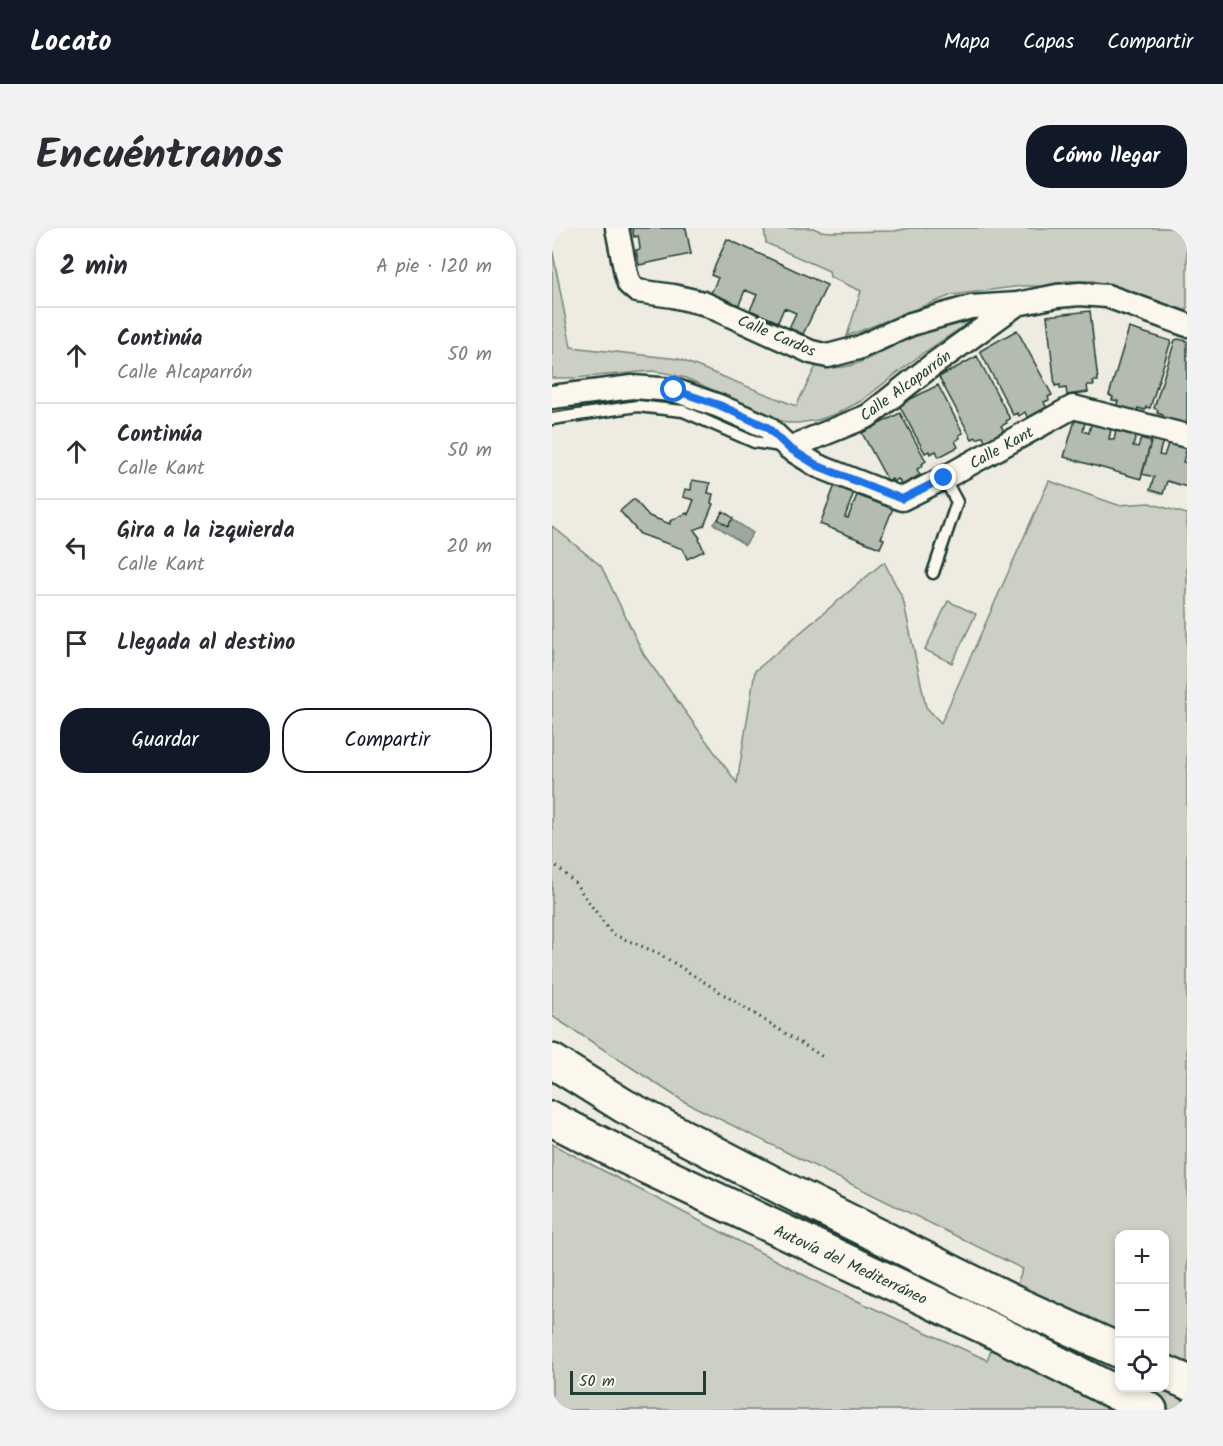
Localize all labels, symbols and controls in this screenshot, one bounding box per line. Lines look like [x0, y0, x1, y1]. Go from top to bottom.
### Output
text: Locato [30, 20, 111, 65]
text: Mapa [944, 26, 990, 59]
text: Capas [1023, 26, 1074, 59]
text: Compartir [1107, 26, 1193, 59]
text: Encuéntranos [36, 123, 283, 190]
button: Cómo llegar [1026, 125, 1187, 188]
text: 2 min [60, 246, 128, 288]
text: A pie · 120 m [376, 251, 492, 283]
street label: Calle Cardos [733, 309, 820, 364]
text: Continúa [117, 322, 202, 357]
icon: ahead [60, 339, 93, 372]
text: 50 m [447, 339, 492, 371]
street label: Calle Alcaparrón [855, 344, 957, 428]
text: Calle Alcaparrón [117, 357, 252, 389]
route start [660, 376, 686, 402]
text: Continúa [117, 418, 202, 453]
street label: Calle Kant [965, 420, 1039, 476]
icon: ahead [60, 435, 93, 468]
text: 50 m [447, 435, 492, 467]
text: Calle Kant [117, 453, 205, 485]
route end [930, 464, 956, 490]
text: Gira a la izquierda [117, 514, 295, 549]
icon: left [60, 531, 93, 564]
text: 20 m [446, 531, 492, 563]
text: Calle Kant [117, 549, 205, 581]
text: Llegada al destino [117, 626, 295, 661]
icon: arrive [60, 627, 93, 660]
button: Guardar [60, 708, 270, 773]
button: Compartir [282, 708, 492, 773]
street label: Autovía del Mediterráneo [769, 1219, 931, 1312]
map controls [1115, 1230, 1169, 1392]
button: + [1115, 1230, 1169, 1284]
button: − [1115, 1284, 1169, 1338]
button: locate [1115, 1338, 1169, 1392]
scale bar [570, 1368, 706, 1396]
text: 50 m [579, 1369, 615, 1394]

